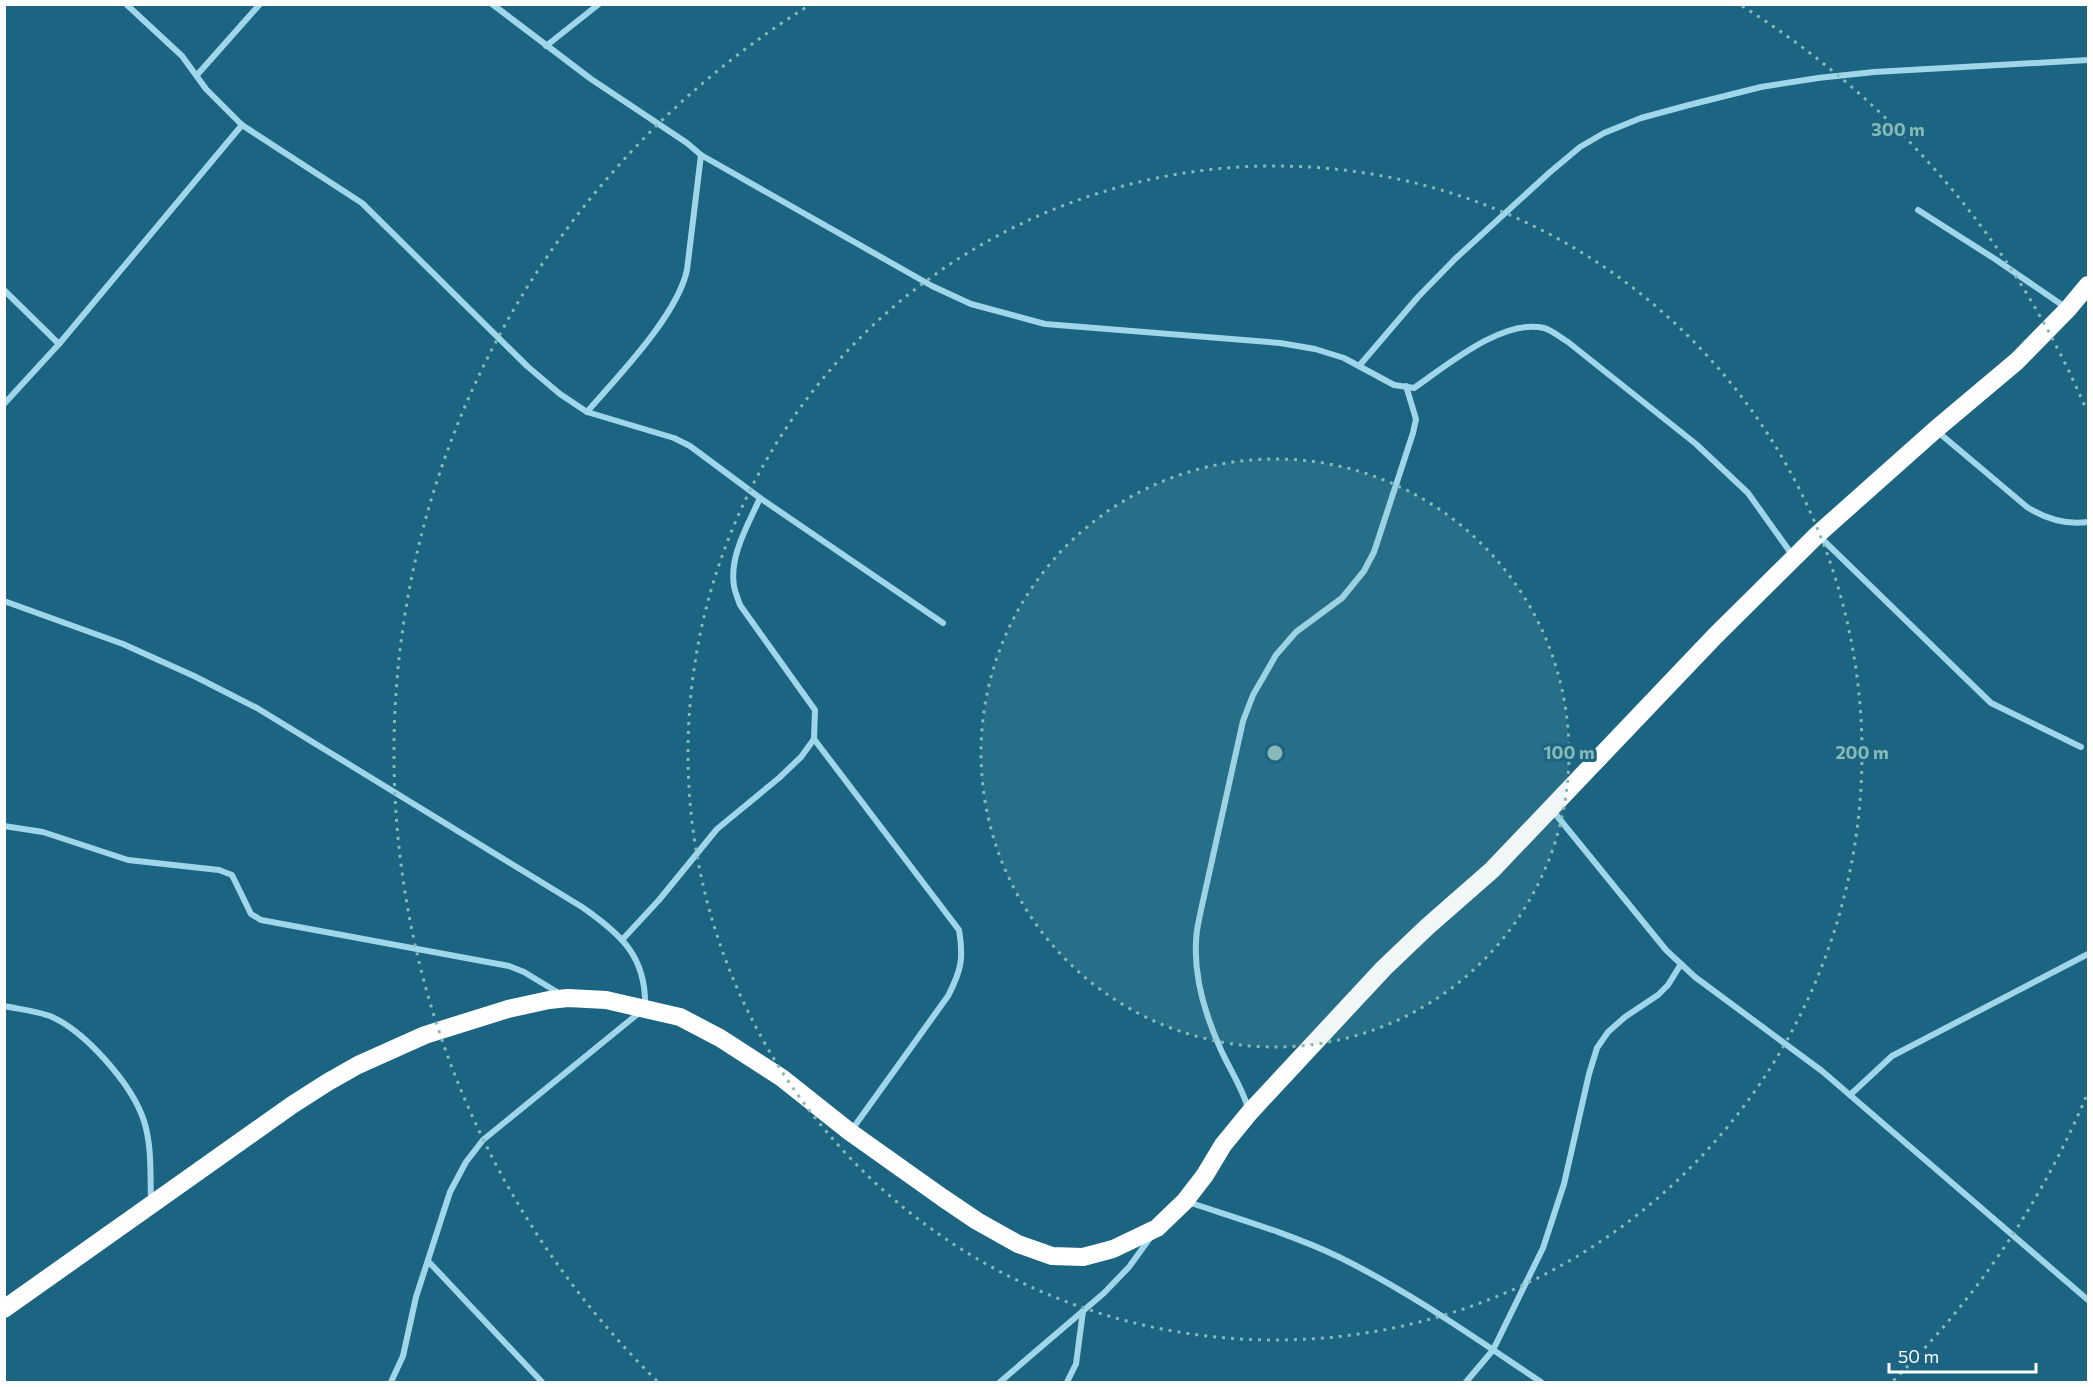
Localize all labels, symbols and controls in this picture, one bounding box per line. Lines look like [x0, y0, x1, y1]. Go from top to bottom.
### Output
text: 300 m [1871, 118, 1925, 140]
text: 100 m [1543, 741, 1595, 763]
text: 200 m [1835, 741, 1889, 763]
centre of rings [1265, 743, 1285, 763]
scale bar [1889, 1336, 2036, 1374]
text: 50 m [1898, 1345, 1939, 1367]

